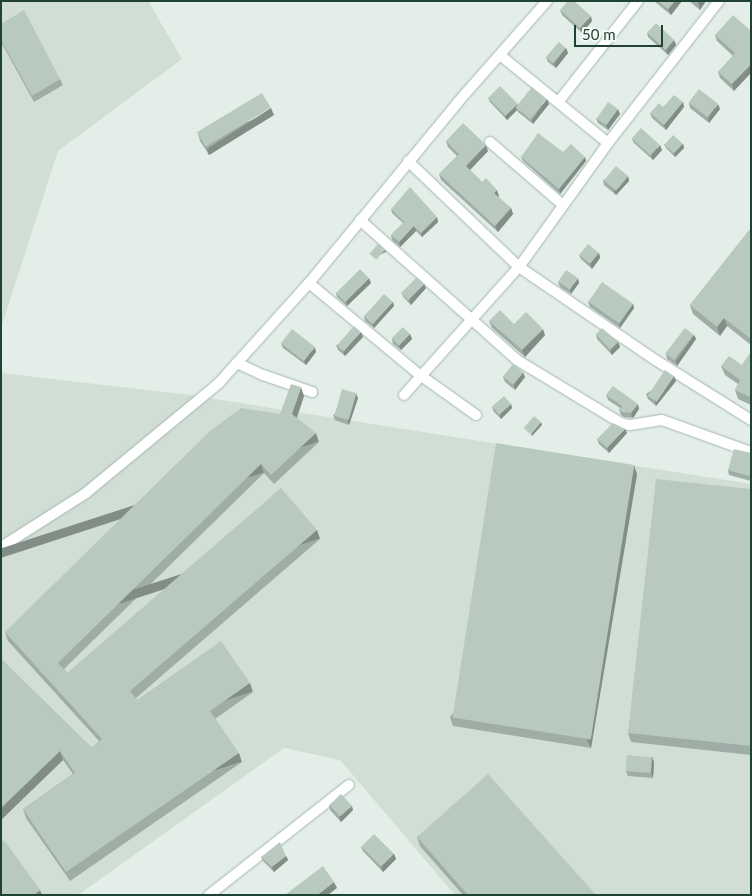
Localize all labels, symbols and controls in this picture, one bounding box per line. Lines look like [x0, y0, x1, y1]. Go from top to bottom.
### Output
scale bar [577, 15, 666, 47]
text: 50 m [582, 25, 616, 43]

